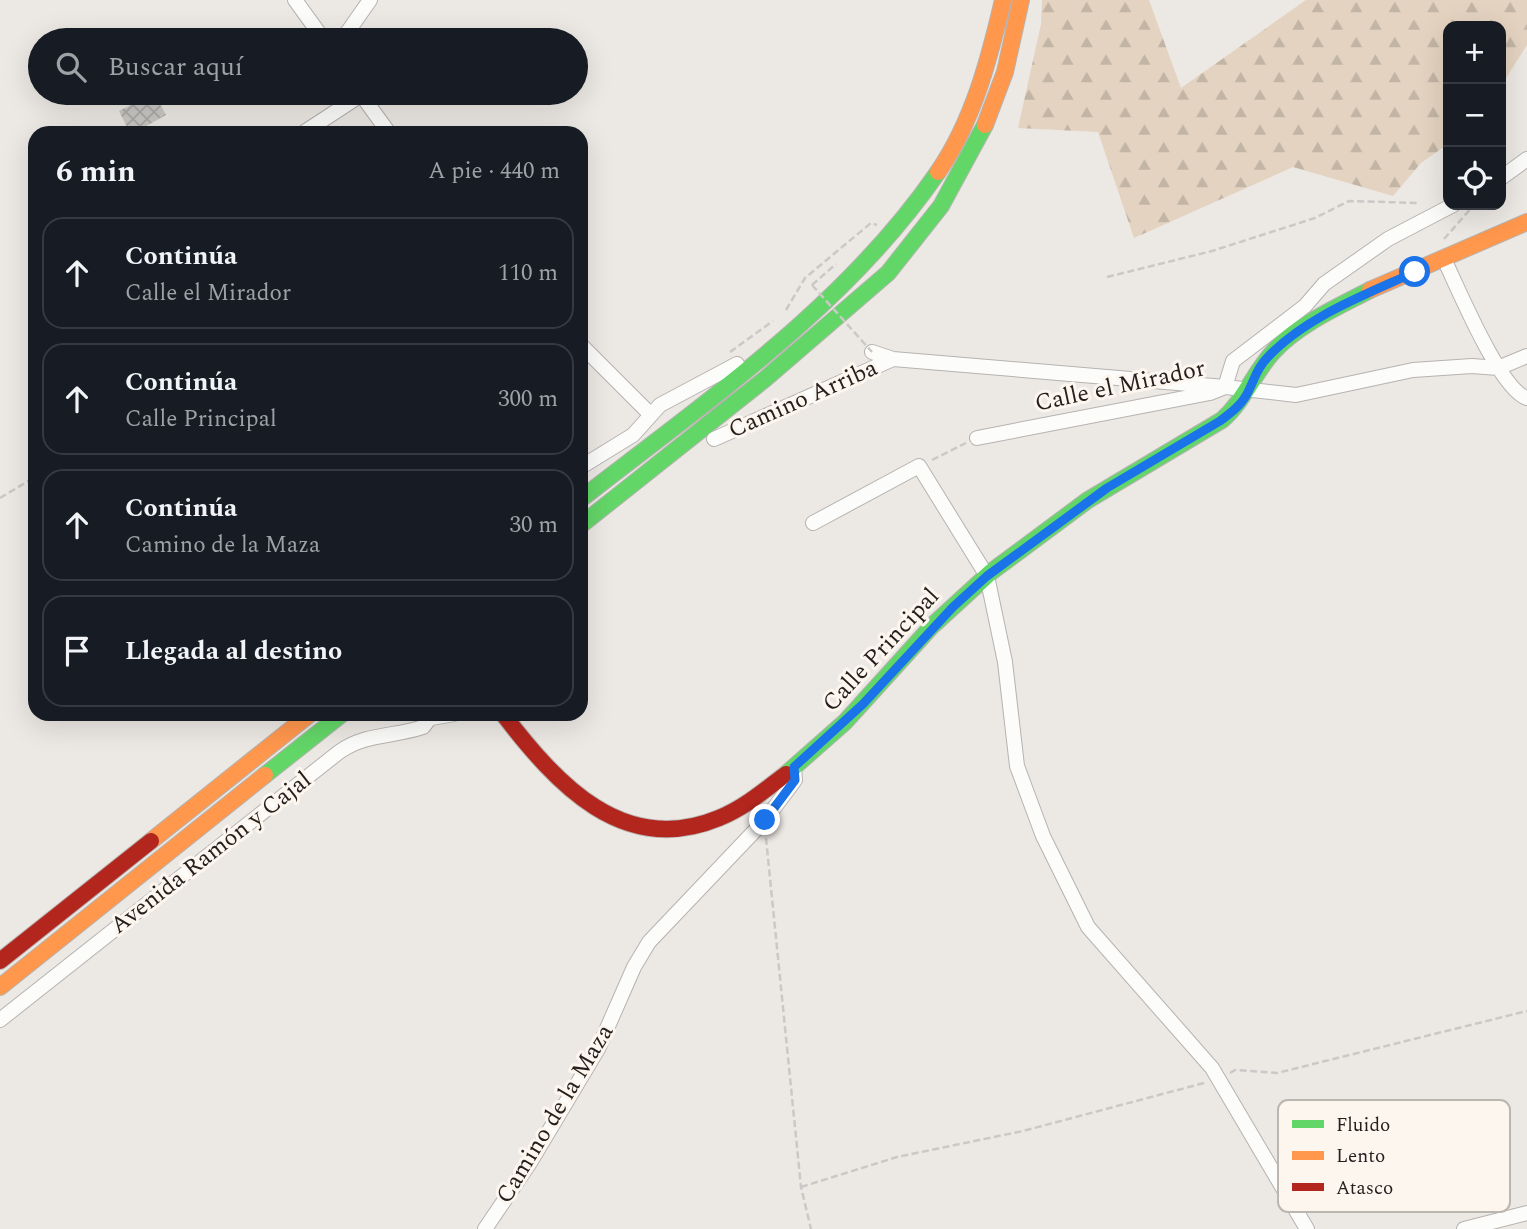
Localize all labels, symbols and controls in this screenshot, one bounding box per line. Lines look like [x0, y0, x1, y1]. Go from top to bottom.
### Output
map controls [1443, 21, 1506, 210]
button: + [1443, 21, 1506, 84]
search box [28, 28, 588, 105]
text: Buscar aquí [108, 47, 243, 87]
icon: search [52, 48, 90, 86]
button: − [1443, 84, 1506, 147]
button: locate [1443, 147, 1506, 210]
text: 6 min [56, 149, 136, 195]
text: A pie · 440 m [428, 154, 560, 189]
text: Continúa [125, 236, 237, 276]
icon: ahead [58, 254, 96, 292]
text: 110 m [498, 256, 558, 291]
route start [1399, 256, 1430, 287]
text: Calle el Mirador [125, 276, 291, 311]
street label: Camino Arriba [723, 350, 884, 448]
street label: Calle el Mirador [1031, 350, 1209, 422]
text: Continúa [125, 362, 237, 402]
icon: ahead [58, 380, 96, 418]
text: 300 m [498, 382, 558, 417]
text: Calle Principal [125, 402, 277, 437]
text: Continúa [125, 488, 237, 528]
icon: ahead [58, 506, 96, 544]
text: 30 m [509, 508, 558, 543]
text: Camino de la Maza [125, 528, 320, 563]
street label: Calle Principal [814, 580, 948, 720]
text: Llegada al destino [125, 631, 342, 671]
icon: arrive [58, 632, 96, 670]
street label: Avenida Ramón y Cajal [103, 763, 319, 943]
route end [749, 804, 780, 835]
street label: Camino de la Maza [487, 1017, 623, 1211]
legend [1278, 1100, 1510, 1212]
text: Fluido [1336, 1111, 1390, 1140]
text: Lento [1336, 1142, 1385, 1171]
text: Atasco [1336, 1174, 1393, 1203]

